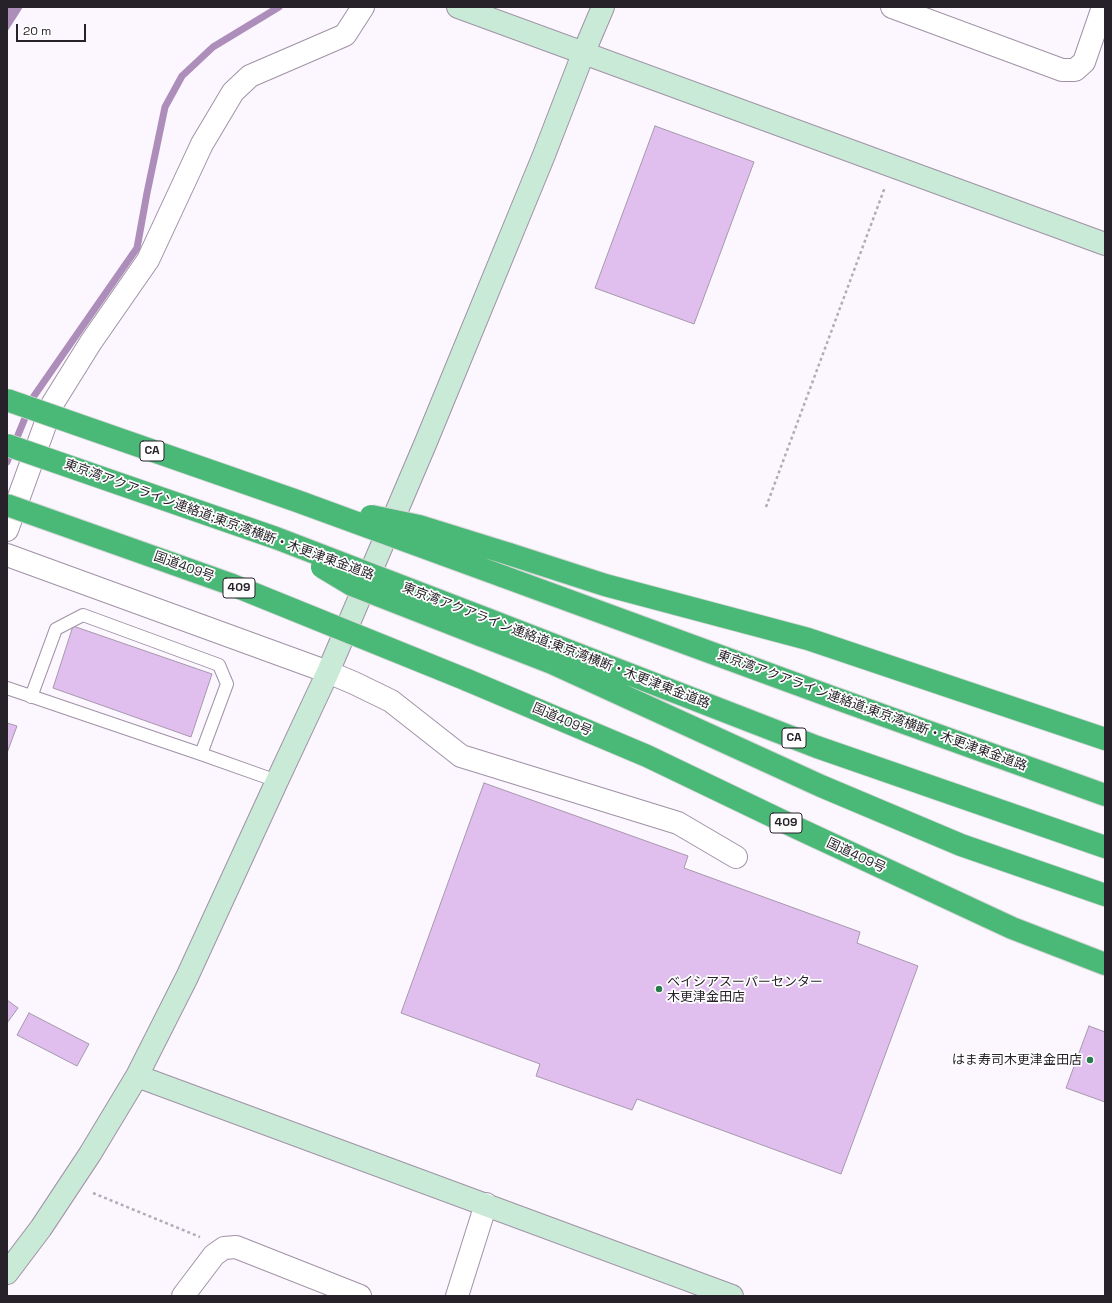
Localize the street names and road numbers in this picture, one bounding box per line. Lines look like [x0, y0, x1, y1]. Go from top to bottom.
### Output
road number: CA [140, 441, 164, 461]
street label: 東京湾アクアライン連絡道;東京湾横断・木更津東金道路 [62, 457, 376, 583]
street label: 国道409号 [152, 549, 216, 585]
road number: 409 [223, 578, 255, 598]
street label: 東京湾アクアライン連絡道;東京湾横断・木更津東金道路 [400, 580, 712, 712]
street label: 東京湾アクアライン連絡道;東京湾横断・木更津東金道路 [715, 648, 1029, 774]
street label: 国道409号 [530, 700, 594, 740]
road number: CA [782, 728, 806, 748]
road number: 409 [770, 813, 802, 833]
street label: 国道409号 [824, 836, 888, 876]

